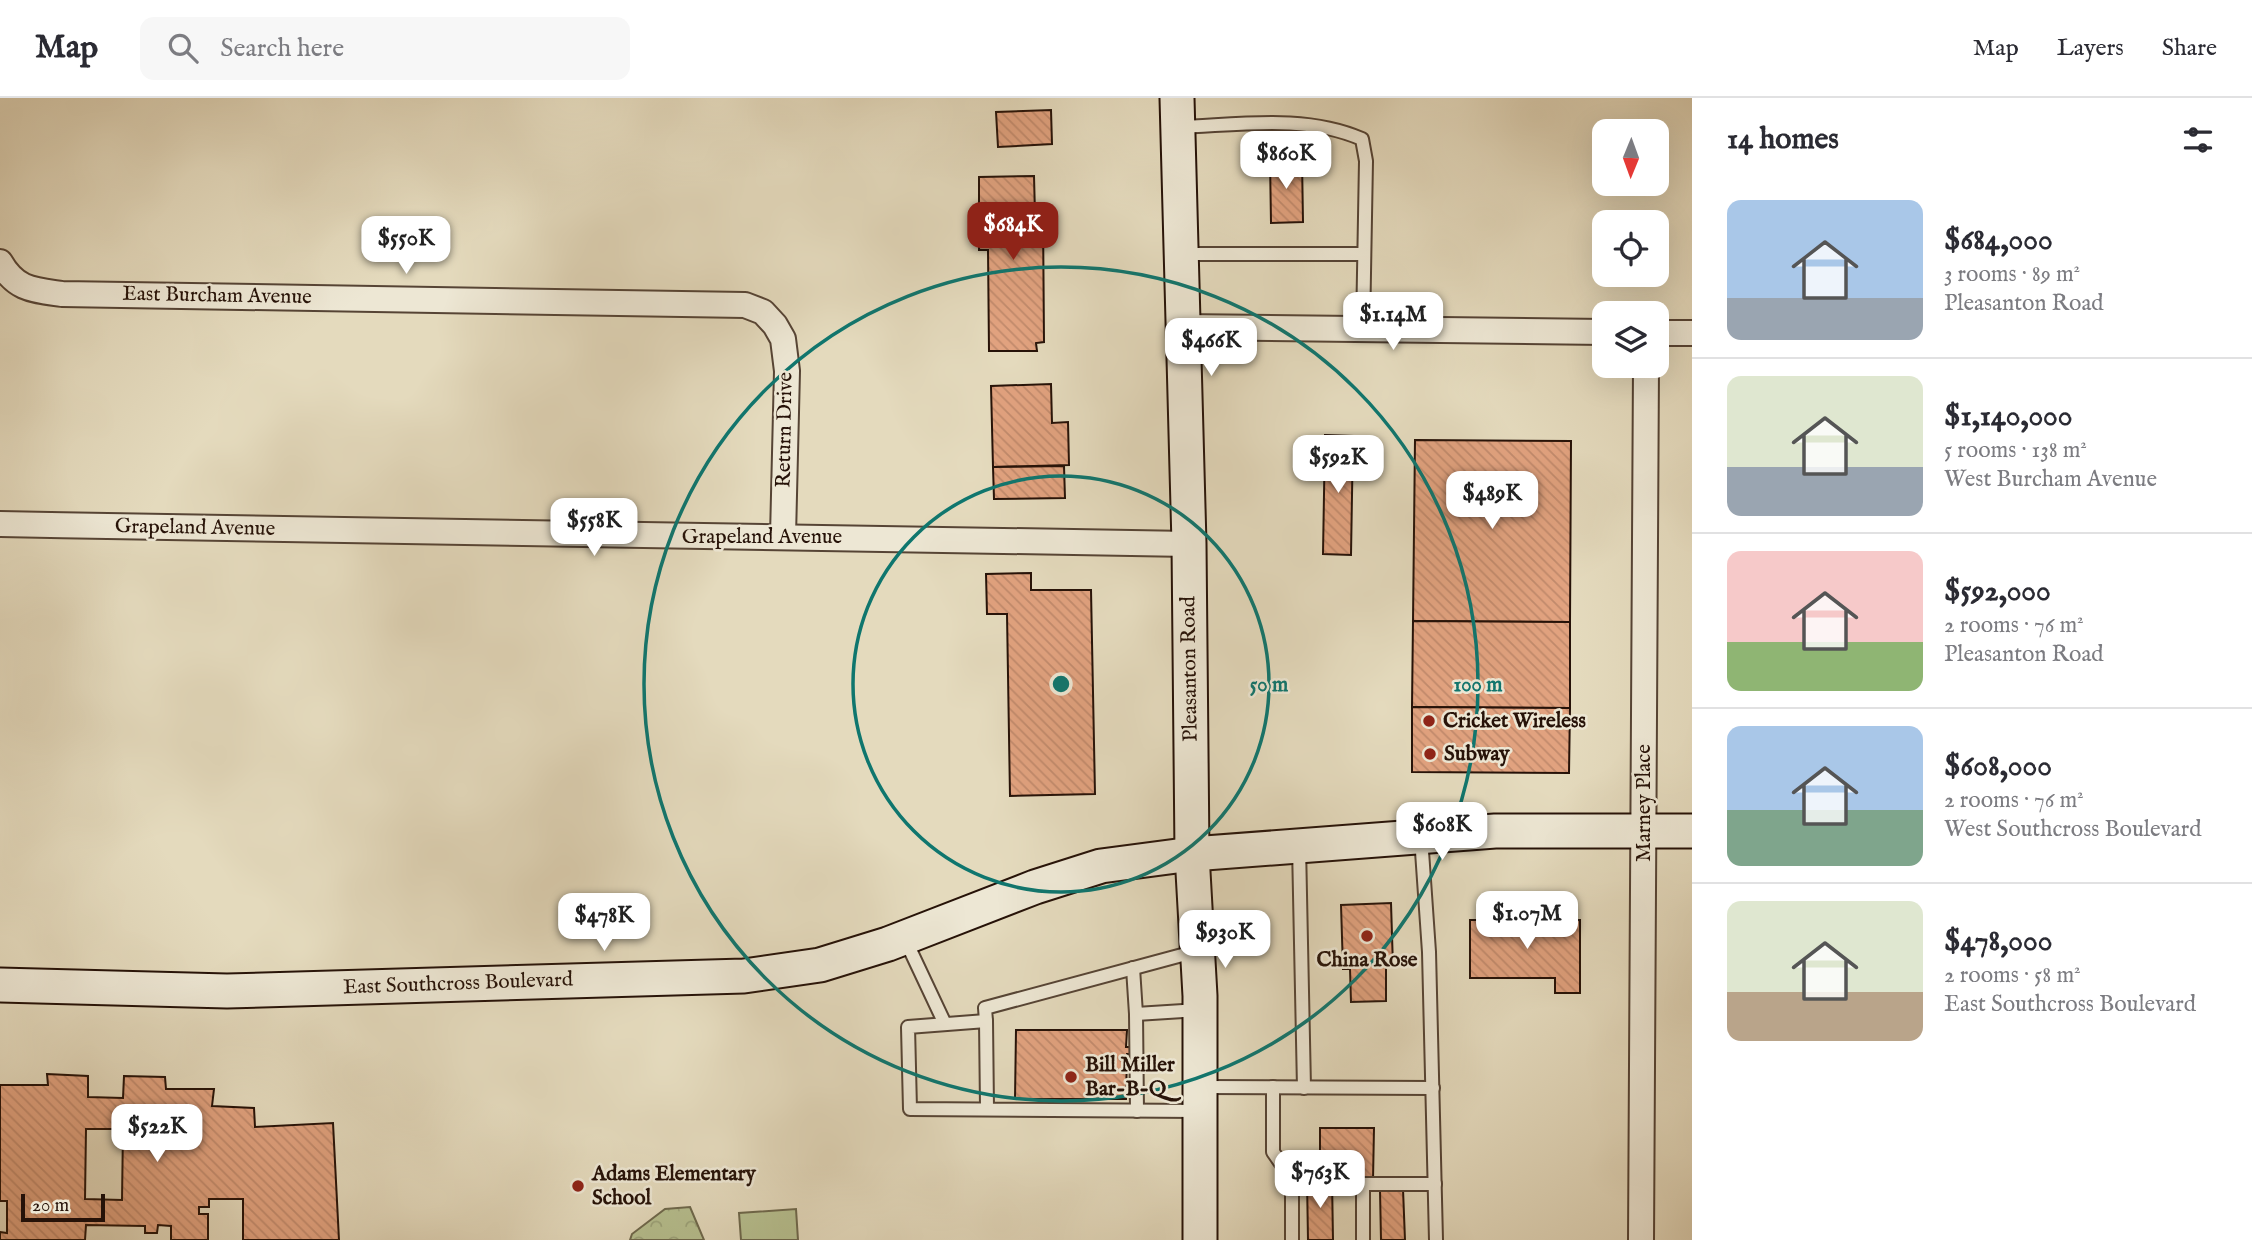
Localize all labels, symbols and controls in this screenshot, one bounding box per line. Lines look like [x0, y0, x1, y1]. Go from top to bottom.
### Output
search box [140, 17, 630, 80]
text: Map [35, 27, 98, 69]
icon: search [164, 29, 202, 67]
text: Search here [220, 32, 344, 65]
text: Map [1973, 33, 2019, 64]
text: Layers [2057, 33, 2124, 64]
text: Share [2162, 33, 2217, 64]
north arrow [1592, 119, 1670, 196]
map controls [1592, 119, 1669, 378]
text: 14 homes [1727, 121, 1839, 159]
icon: filters [2179, 121, 2217, 159]
pin: $860K [1237, 132, 1335, 191]
text: $860K [1256, 139, 1316, 168]
pin: $684K [964, 202, 1062, 262]
text: $684K [983, 210, 1043, 239]
button: locate [1592, 210, 1669, 287]
pin: $550K [357, 216, 455, 276]
text: $684,000 [1944, 222, 2053, 260]
text: $550K [377, 224, 435, 253]
icon: home [1783, 228, 1867, 312]
text: 3 rooms · 89 m² [1944, 260, 2080, 289]
street label: East Burcham Avenue [122, 281, 312, 311]
text: Pleasanton Road [1944, 289, 2104, 318]
pin: $1.14M [1336, 292, 1450, 352]
text: $1.14M [1359, 300, 1427, 329]
button: layers [1592, 301, 1669, 378]
pin: $466K [1162, 318, 1260, 378]
text: $466K [1181, 326, 1241, 355]
street label: Return Drive [770, 371, 800, 488]
text: $1,140,000 [1944, 398, 2073, 436]
icon: home [1783, 404, 1867, 488]
pin: $592K [1289, 436, 1387, 495]
text: 5 rooms · 138 m² [1944, 436, 2087, 465]
text: $592K [1309, 443, 1367, 472]
text: West Burcham Avenue [1944, 465, 2157, 494]
pin: $489K [1443, 472, 1541, 531]
text: $489K [1462, 479, 1522, 508]
pin: $558K [545, 498, 643, 558]
text: $558K [566, 506, 622, 535]
street label: Grapeland Avenue [115, 513, 276, 543]
street label: Grapeland Avenue [682, 524, 843, 551]
text: $592,000 [1944, 573, 2051, 611]
icon: home [1783, 579, 1867, 663]
street label: Pleasanton Road [1175, 595, 1205, 742]
text: 2 rooms · 76 m² [1944, 611, 2084, 640]
text: Pleasanton Road [1944, 640, 2104, 669]
centre of rings [1049, 672, 1073, 696]
text: 50 m [1250, 672, 1289, 699]
text: 100 m [1453, 672, 1503, 699]
place label: Cricket Wireless [1443, 708, 1586, 735]
marker: Cricket Wireless [1421, 713, 1437, 729]
place label: Subway [1444, 741, 1510, 768]
street label: Marney Place [1631, 744, 1658, 862]
marker: Subway [1422, 746, 1438, 762]
text: $608,000 [1944, 748, 2052, 786]
icon: home [1783, 754, 1867, 838]
text: 2 rooms · 76 m² [1944, 786, 2084, 815]
pin: $608K [1393, 802, 1491, 862]
text: $608K [1412, 810, 1472, 839]
text: West Southcross Boulevard [1944, 815, 2201, 844]
pin: $1.07M [1470, 892, 1584, 951]
pin: $478K [555, 894, 653, 953]
text: $1.07M [1492, 899, 1562, 928]
text: $478K [574, 901, 634, 930]
pin: $930K [1176, 910, 1274, 970]
text: $930K [1195, 918, 1255, 947]
text: $478,000 [1944, 923, 2052, 961]
marker: China Rose [1359, 928, 1375, 944]
icon: home [1783, 929, 1867, 1013]
place label: China Rose [1317, 947, 1418, 974]
text: 2 rooms · 58 m² [1944, 961, 2081, 990]
street label: East Southcross Boulevard [343, 966, 574, 1002]
text: East Southcross Boulevard [1944, 990, 2196, 1019]
place label: Bill Miller Bar-B-Q [1085, 1052, 1182, 1103]
marker: Bill Miller Bar-B-Q [1063, 1069, 1079, 1085]
pin: $522K [108, 1104, 206, 1164]
text: $522K [127, 1112, 187, 1141]
pin: $763K [1271, 1150, 1369, 1210]
text: $763K [1291, 1158, 1349, 1187]
place label: Adams Elementary School [591, 1161, 756, 1212]
marker: Adams Elementary School [570, 1178, 586, 1194]
scale bar [21, 1191, 105, 1223]
text: 20 m [32, 1194, 69, 1218]

